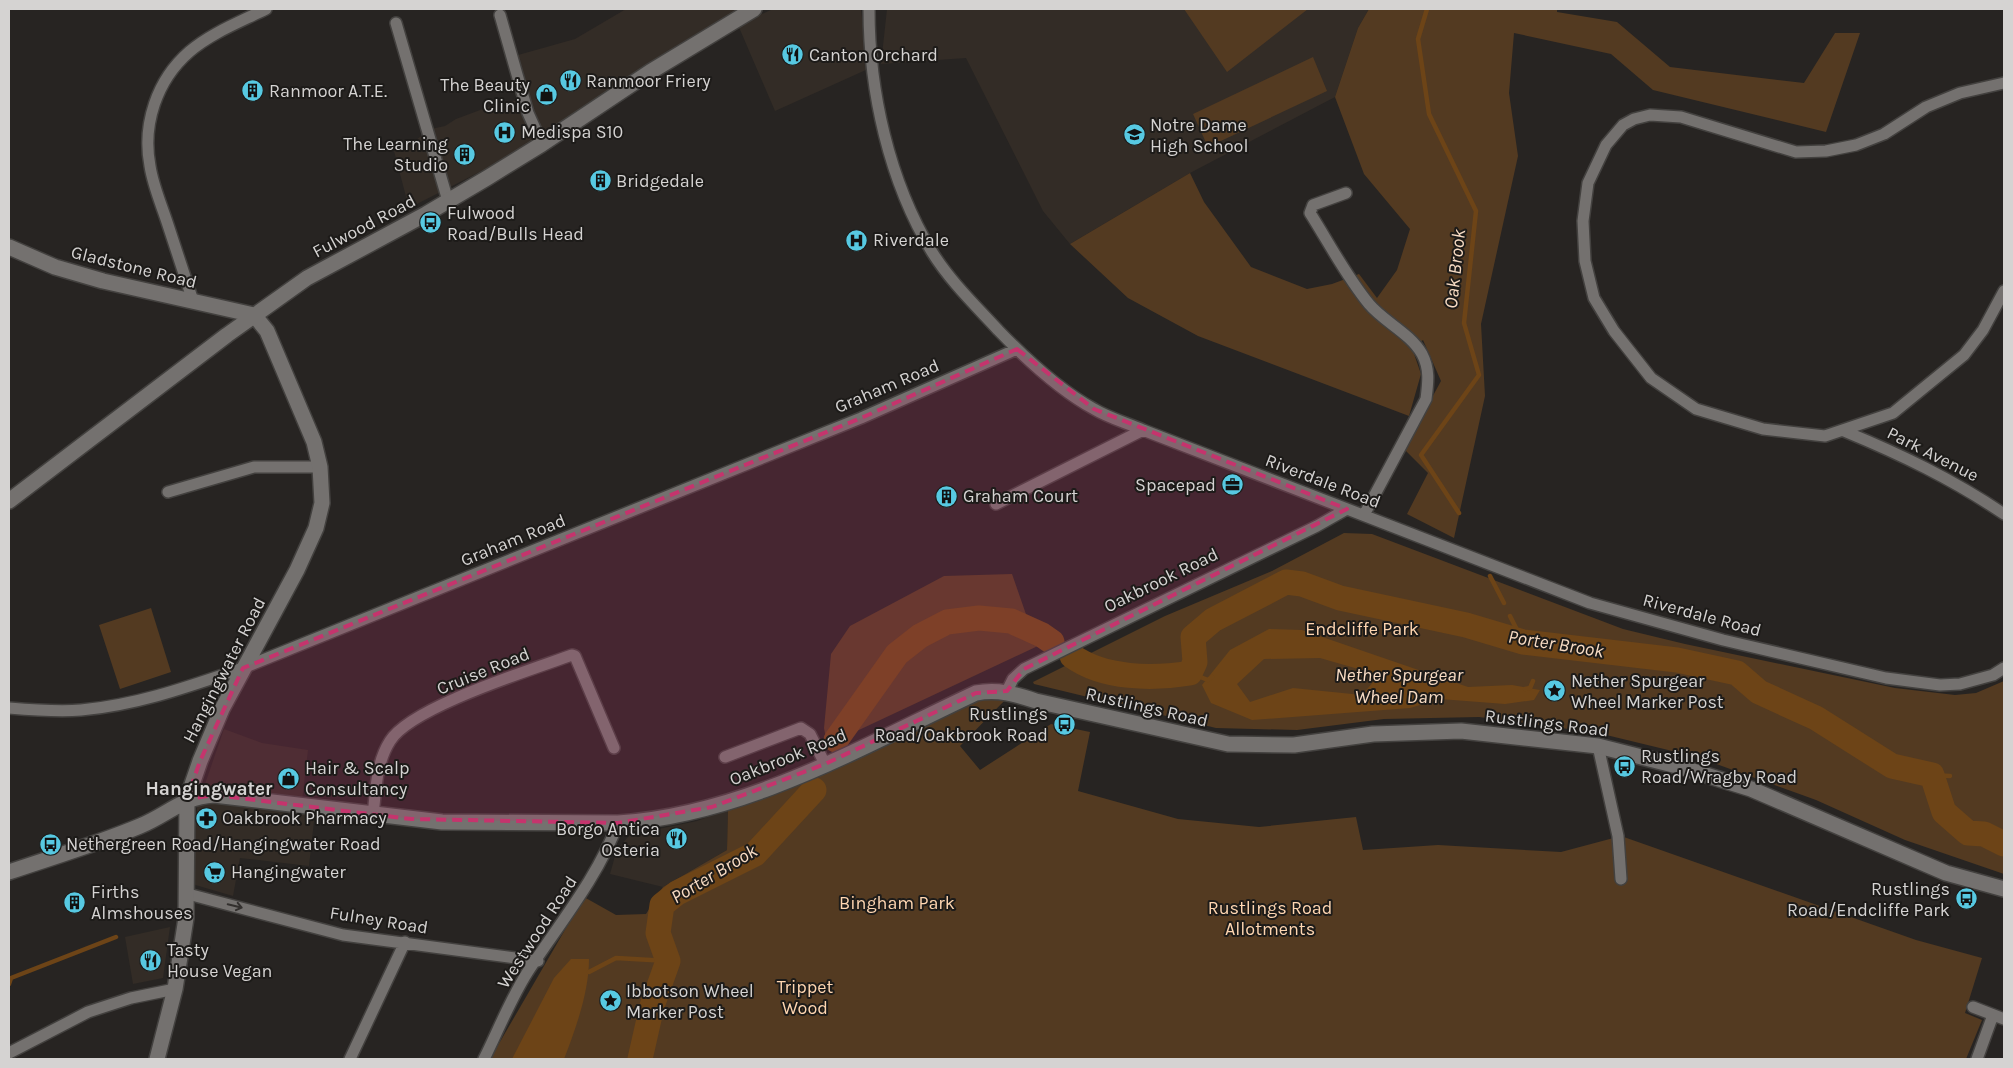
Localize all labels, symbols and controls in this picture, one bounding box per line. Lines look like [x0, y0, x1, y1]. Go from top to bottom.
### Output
restaurant icon: Canton Orchard [781, 43, 805, 67]
place label: Canton Orchard [809, 44, 938, 66]
restaurant icon: Ranmoor Friery [558, 69, 582, 93]
place label: Ranmoor Friery [586, 70, 711, 92]
place label: The Beauty Clinic [440, 74, 531, 117]
building icon: Ranmoor A.T.E. [241, 79, 265, 103]
place label: Ranmoor A.T.E. [269, 80, 387, 102]
shop icon: The Beauty Clinic [534, 83, 558, 107]
place label: Notre Dame High School [1150, 114, 1248, 157]
hospital icon: Medispa S10 [493, 120, 517, 144]
place label: Medispa S10 [521, 121, 623, 143]
school or university icon: Notre Dame High School [1122, 123, 1146, 147]
place label: The Learning Studio [343, 133, 448, 176]
building icon: The Learning Studio [452, 142, 476, 166]
building icon: Bridgedale [588, 169, 612, 193]
place label: Bridgedale [616, 170, 704, 192]
street label: Fulwood Road [308, 190, 420, 262]
place label: Fulwood Road/Bulls Head [447, 202, 584, 245]
bus stop icon: Fulwood Road/Bulls Head [419, 211, 443, 235]
hospital icon: Riverdale [845, 228, 869, 252]
water label: Oak Brook [1440, 228, 1470, 310]
place label: Riverdale [873, 229, 949, 251]
street label: Gladstone Road [69, 241, 199, 293]
street label: Graham Road [831, 354, 943, 418]
street label: Park Avenue [1883, 421, 1983, 487]
street label: Riverdale Road [1262, 449, 1384, 513]
office icon: Spacepad [1220, 473, 1244, 497]
place label: Spacepad [1135, 474, 1216, 496]
building icon: Graham Court [935, 484, 959, 508]
place label: Graham Court [963, 485, 1078, 507]
street label: Graham Road [457, 509, 569, 571]
street label: Oakbrook Road [1100, 543, 1222, 617]
street label: Riverdale Road [1640, 589, 1764, 641]
street label: Hangingwater Road [178, 593, 270, 747]
park label: Endcliffe Park [1305, 618, 1419, 640]
water label: Porter Brook [1507, 626, 1606, 662]
street label: Cruise Road [433, 642, 533, 700]
water label: Nether Spurgear Wheel Dam [1335, 664, 1465, 708]
place label: Nether Spurgear Wheel Marker Post [1571, 670, 1724, 713]
place icon: Nether Spurgear Wheel Marker Post [1543, 679, 1567, 703]
street label: Rustlings Road [1084, 682, 1210, 732]
place label: Rustlings Road/Oakbrook Road [874, 703, 1048, 746]
street label: Rustlings Road [1484, 704, 1610, 742]
bus stop icon: Rustlings Road/Oakbrook Road [1052, 712, 1076, 736]
street label: Oakbrook Road [726, 724, 850, 790]
place label: Rustlings Road/Wragby Road [1641, 745, 1797, 788]
bus stop icon: Rustlings Road/Wragby Road [1613, 754, 1637, 778]
place label: Hair & Scalp Consultancy [305, 757, 409, 800]
shop icon: Hair & Scalp Consultancy [277, 766, 301, 790]
district label: Hangingwater [145, 778, 273, 800]
pharmacy icon: Oakbrook Pharmacy [194, 806, 218, 830]
place label: Oakbrook Pharmacy [222, 807, 387, 829]
place label: Borgo Antica Osteria [556, 818, 660, 861]
restaurant icon: Borgo Antica Osteria [664, 827, 688, 851]
bus stop icon: Nethergreen Road/Hangingwater Road [38, 832, 62, 856]
place label: Nethergreen Road/Hangingwater Road [66, 833, 381, 855]
water label: Porter Brook [667, 840, 761, 908]
supermarket icon: Hangingwater [203, 860, 227, 884]
place label: Hangingwater [231, 861, 346, 883]
street label: Westwood Road [492, 871, 582, 993]
place label: Rustlings Road/Endcliffe Park [1787, 878, 1950, 921]
place label: Firths Almshouses [91, 881, 192, 924]
bus stop icon: Rustlings Road/Endcliffe Park [1954, 887, 1978, 911]
building icon: Firths Almshouses [63, 890, 87, 914]
park label: Bingham Park [839, 892, 955, 914]
park label: Rustlings Road Allotments [1208, 897, 1332, 940]
street label: Fulney Road [328, 901, 430, 939]
one-way arrow [227, 902, 243, 911]
place label: Tasty House Vegan [167, 939, 272, 982]
restaurant icon: Tasty House Vegan [139, 948, 163, 972]
park label: Trippet Wood [777, 976, 834, 1019]
place label: Ibbotson Wheel Marker Post [626, 980, 754, 1023]
place icon: Ibbotson Wheel Marker Post [598, 989, 622, 1013]

